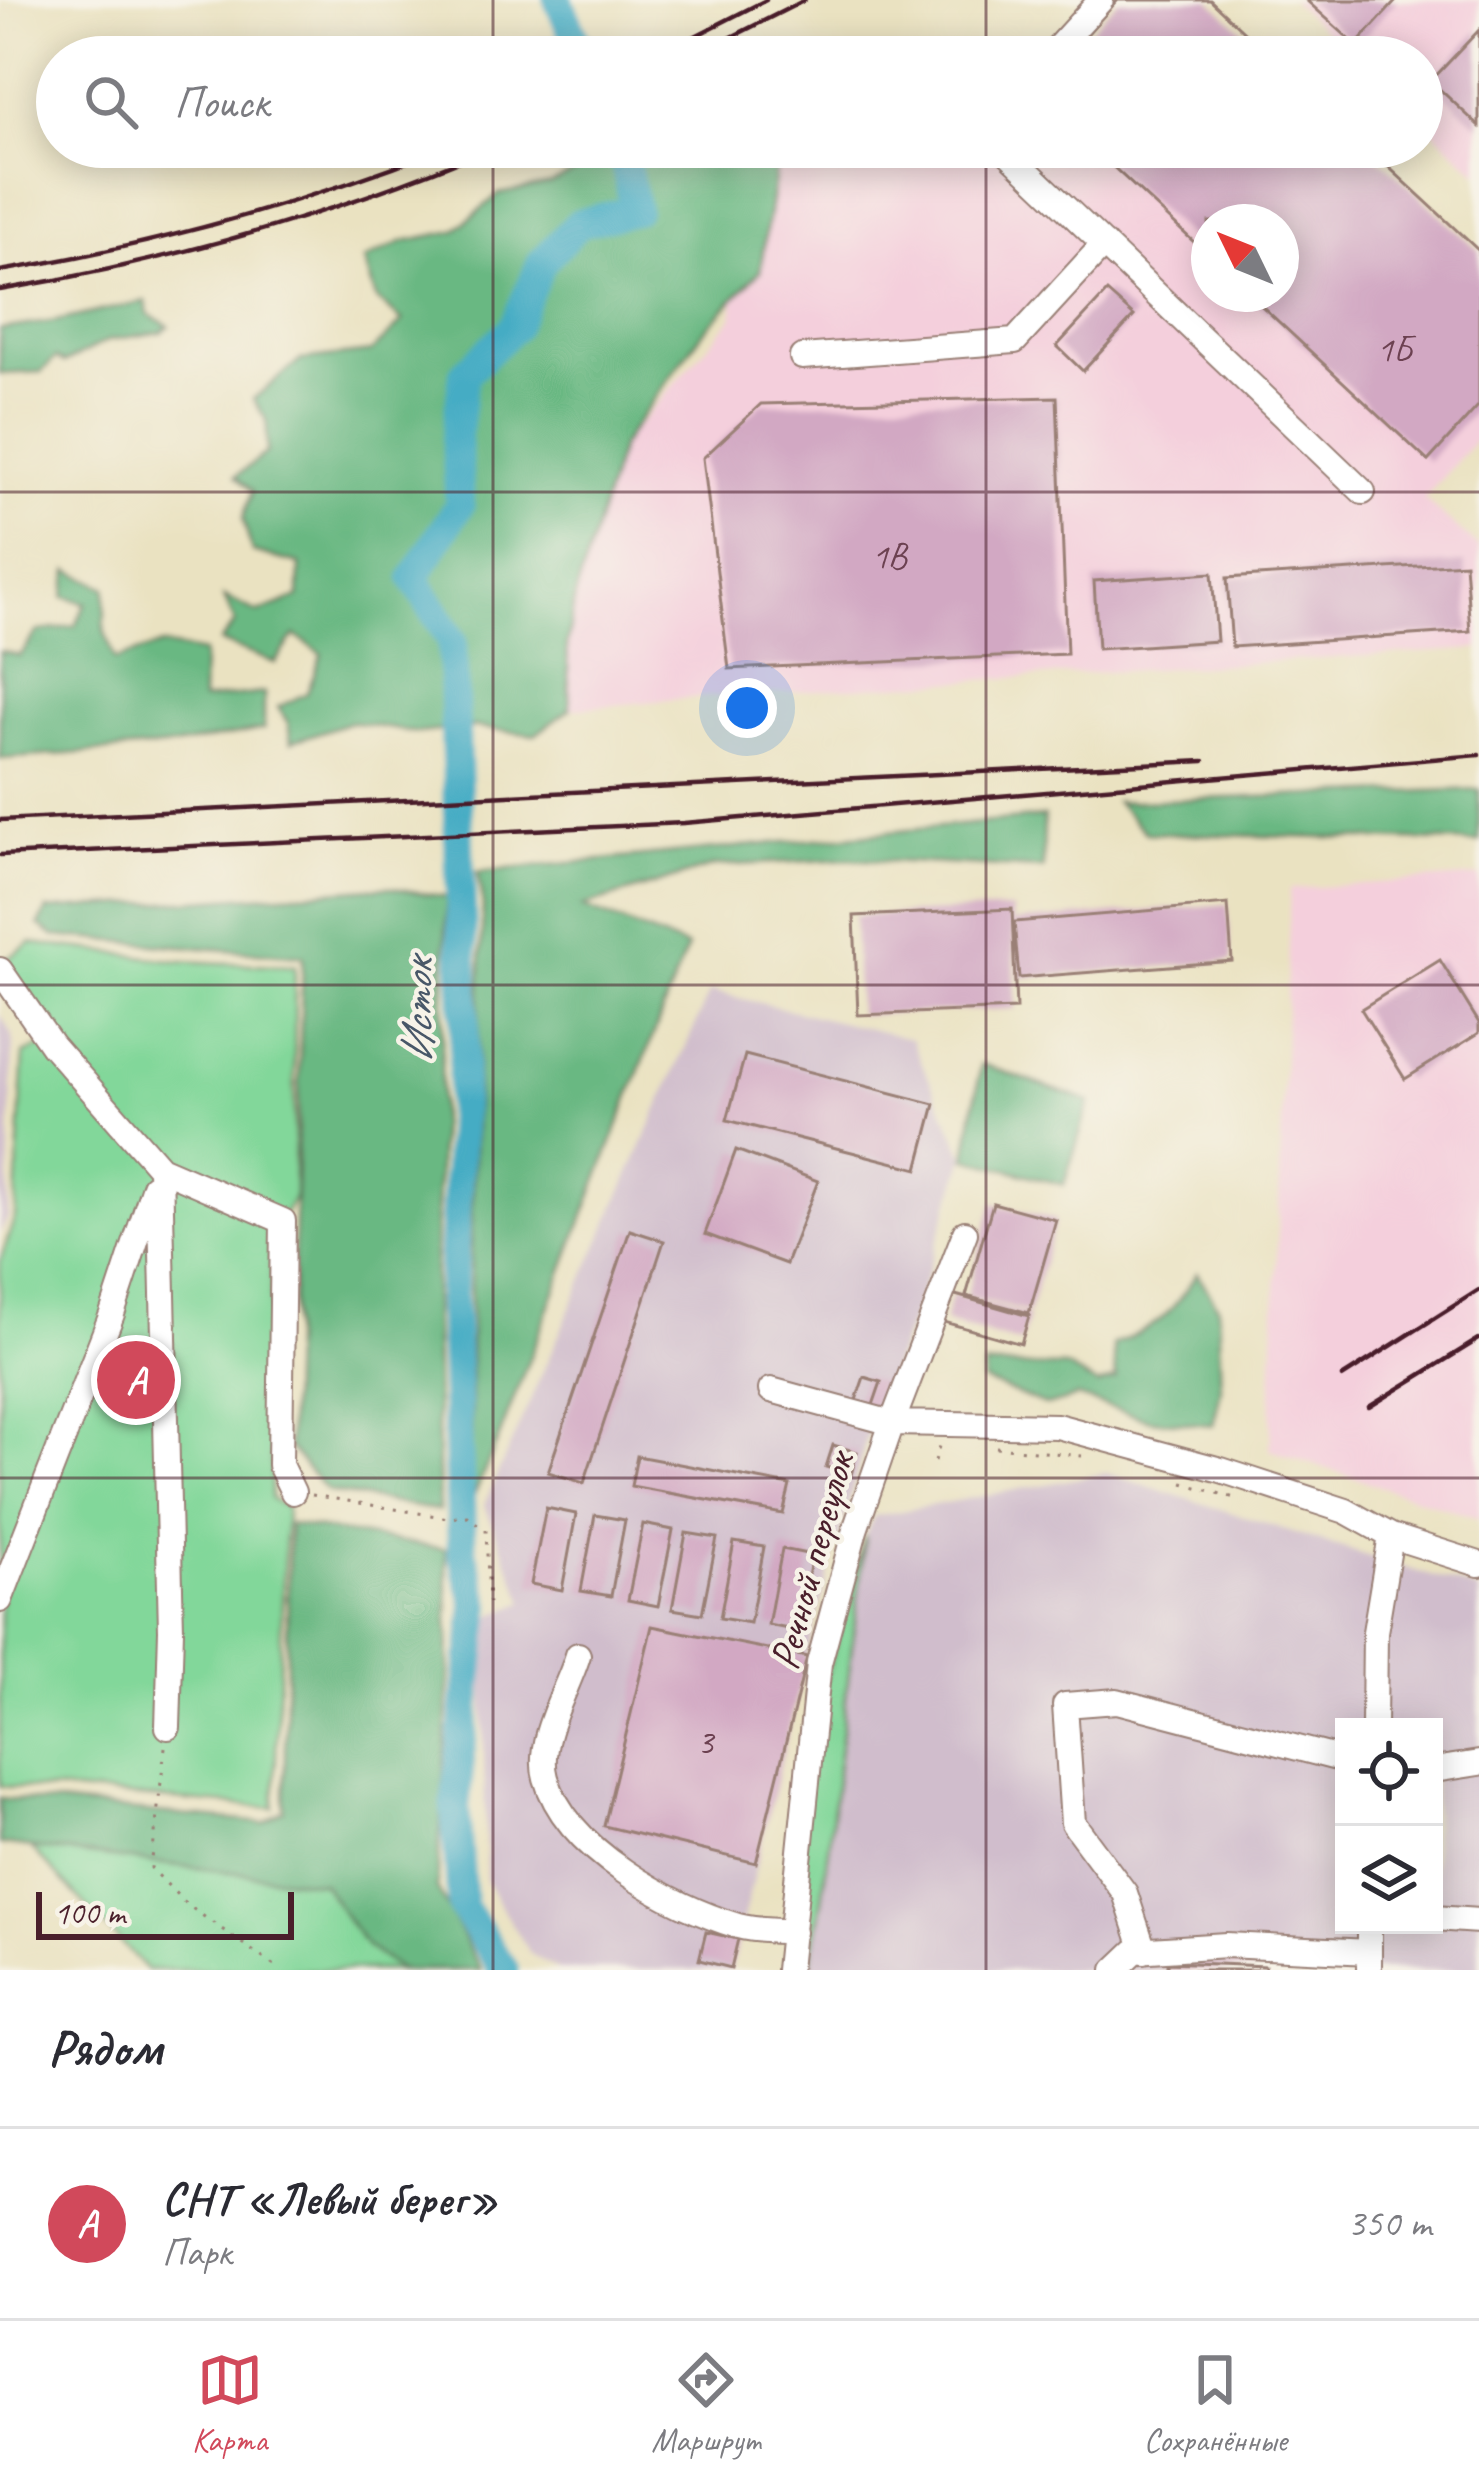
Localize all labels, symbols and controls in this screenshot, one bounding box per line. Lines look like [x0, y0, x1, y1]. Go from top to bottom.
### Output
search box [36, 36, 1443, 168]
icon: search [78, 69, 144, 135]
text: Поиск [174, 74, 269, 131]
north arrow [1191, 204, 1299, 312]
house number: 1Б [1377, 326, 1417, 372]
house number: 1В [872, 533, 909, 579]
your location [717, 678, 777, 738]
water label: Исток [389, 952, 446, 1063]
pin: A [97, 1335, 175, 1425]
street label: Речной переулок [758, 1444, 867, 1675]
map controls [1335, 1718, 1443, 1934]
button: locate [1335, 1718, 1443, 1826]
house number: 3 [697, 1719, 716, 1765]
button: layers [1335, 1826, 1443, 1934]
scale bar [36, 1886, 294, 1939]
text: 100 m [54, 1892, 125, 1934]
text: Рядом [48, 2016, 162, 2080]
text: СНТ «Левый берег» [162, 2171, 498, 2228]
text: A [77, 2199, 97, 2248]
text: 350 m [1347, 2199, 1431, 2248]
text: Парк [162, 2228, 232, 2277]
tab: Карта [192, 2347, 267, 2461]
tab: Маршрут [651, 2347, 760, 2461]
tab: Сохранённые [1144, 2347, 1287, 2461]

